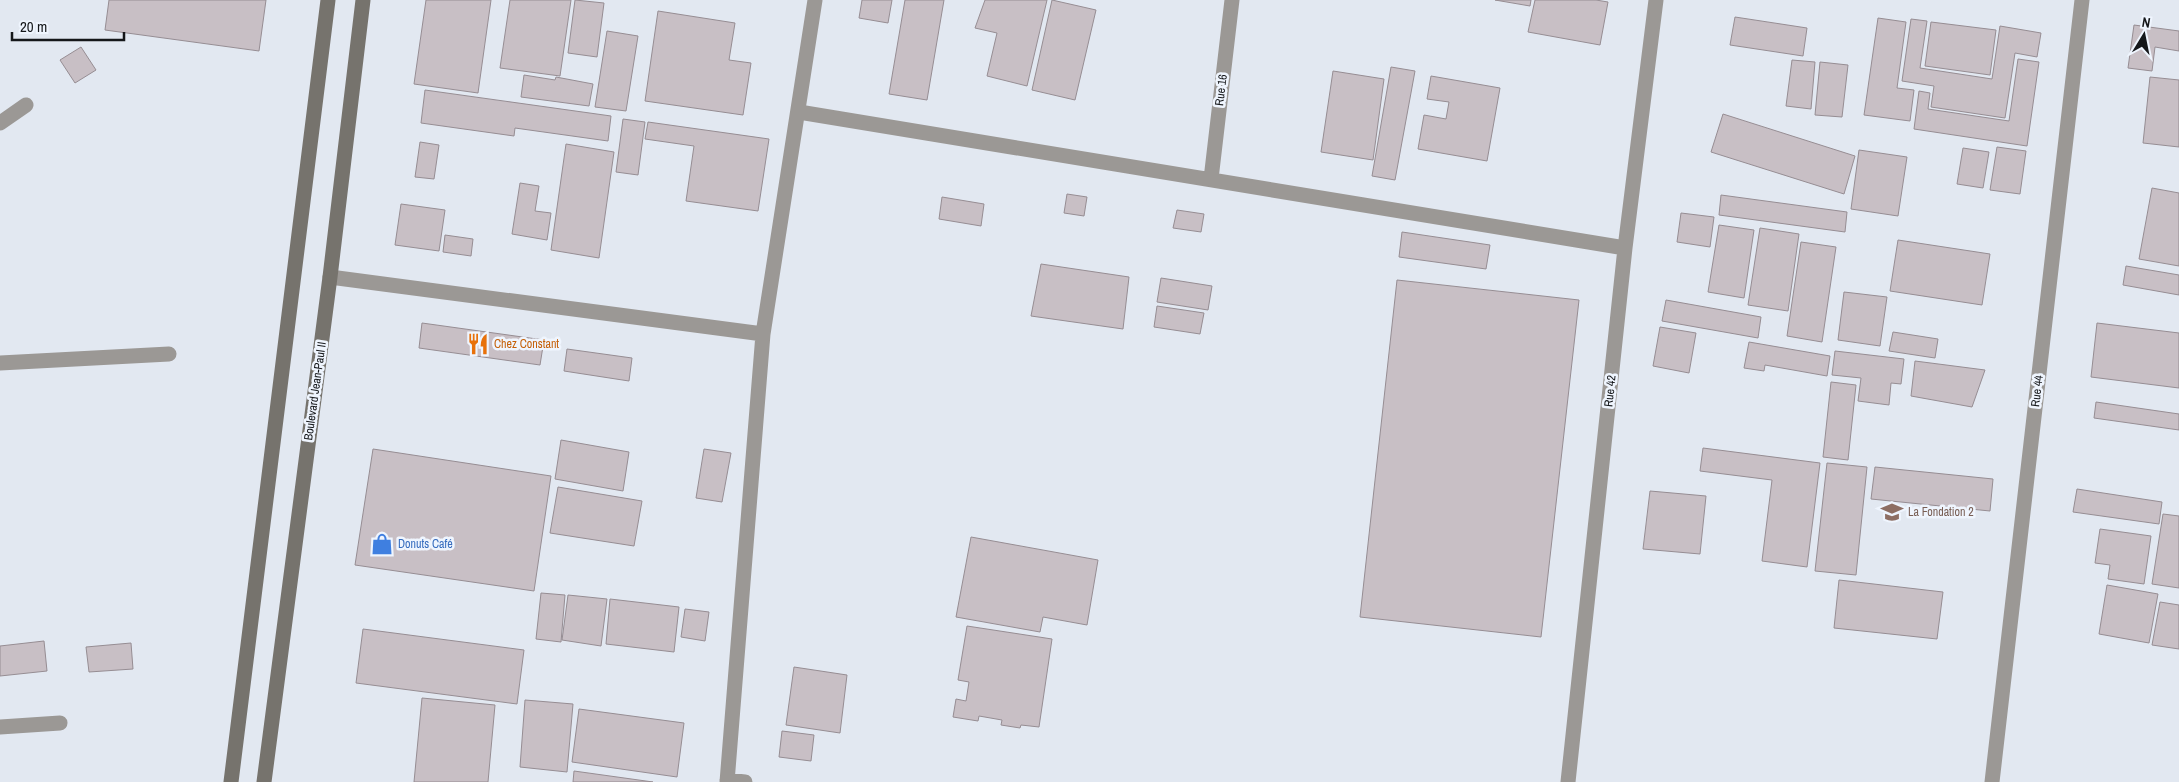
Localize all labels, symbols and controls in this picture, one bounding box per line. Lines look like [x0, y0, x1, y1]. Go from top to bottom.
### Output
scale bar [12, 10, 125, 42]
north arrow [2119, 10, 2169, 60]
text: N [2141, 13, 2152, 32]
text: 20 m [20, 16, 47, 37]
street label: Rue 16 [1211, 73, 1231, 107]
restaurant icon: Chez Constant [465, 331, 491, 357]
place label: Chez Constant [494, 336, 559, 352]
street label: Boulevard Jean-Paul II [300, 341, 330, 441]
street label: Rue 42 [1600, 374, 1620, 408]
street label: Rue 44 [2027, 374, 2047, 408]
school or university icon: La Fondation 2 [1879, 499, 1905, 525]
place label: La Fondation 2 [1908, 504, 1974, 520]
shop icon: Donuts Café [369, 531, 395, 557]
place label: Donuts Café [398, 536, 453, 552]

